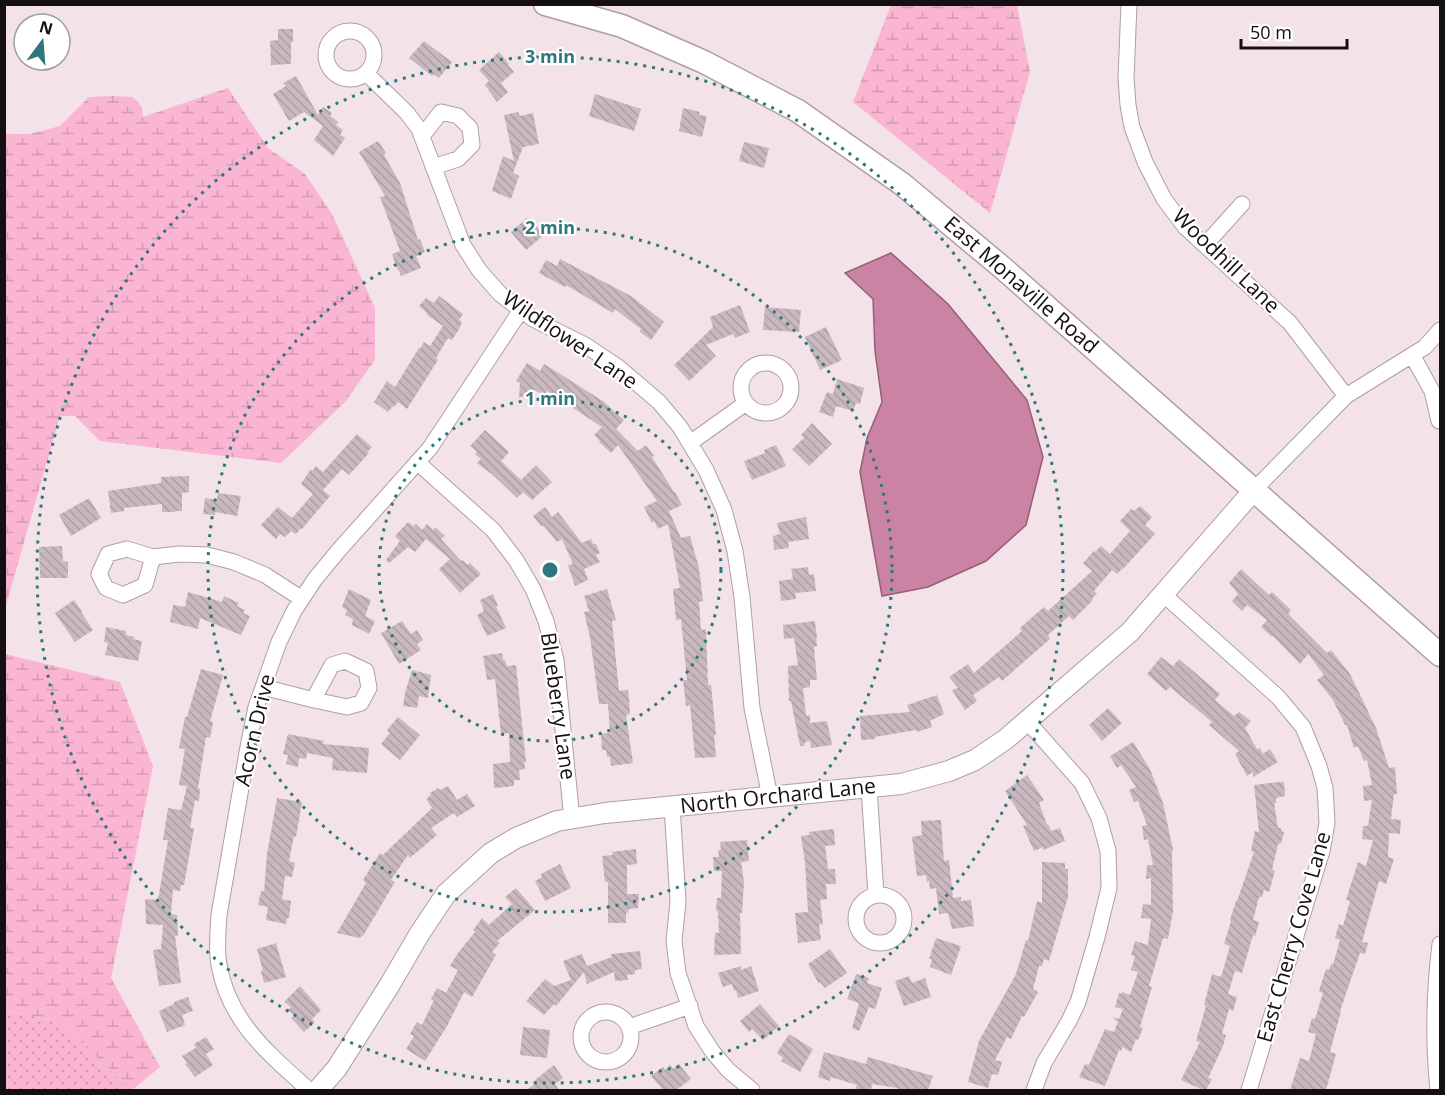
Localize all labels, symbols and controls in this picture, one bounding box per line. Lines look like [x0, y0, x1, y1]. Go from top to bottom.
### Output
north arrow [12, 12, 72, 72]
scale bar [1241, 12, 1348, 50]
text: N [37, 15, 55, 40]
text: 50 m [1250, 20, 1292, 44]
text: 3 min [525, 44, 575, 68]
street label: Woodhill Lane [1167, 202, 1286, 319]
street label: East Monaville Road [938, 209, 1105, 359]
text: 2 min [525, 215, 575, 239]
street label: Wildflower Lane [498, 284, 644, 395]
text: 1 min [525, 386, 575, 410]
centre of rings [540, 560, 560, 580]
street label: Blueberry Lane [535, 630, 583, 781]
street label: Acorn Drive [228, 671, 281, 789]
street label: North Orchard Lane [679, 771, 877, 819]
street label: East Cherry Cove Lane [1250, 828, 1337, 1045]

